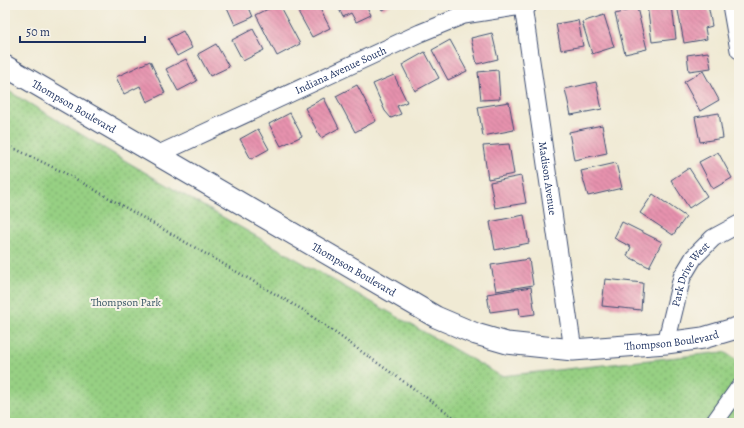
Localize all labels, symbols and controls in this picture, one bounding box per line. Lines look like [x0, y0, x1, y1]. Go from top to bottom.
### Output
scale bar [20, 18, 145, 44]
text: 50 m [26, 24, 50, 40]
street label: Indiana Avenue South [292, 42, 389, 98]
street label: Thompson Boulevard [29, 76, 119, 137]
street label: Madison Avenue [535, 140, 561, 216]
street label: Park Drive West [668, 238, 713, 308]
street label: Thompson Boulevard [309, 239, 399, 300]
park label: Thompson Park [91, 295, 162, 310]
street label: Thompson Boulevard [624, 326, 721, 354]

